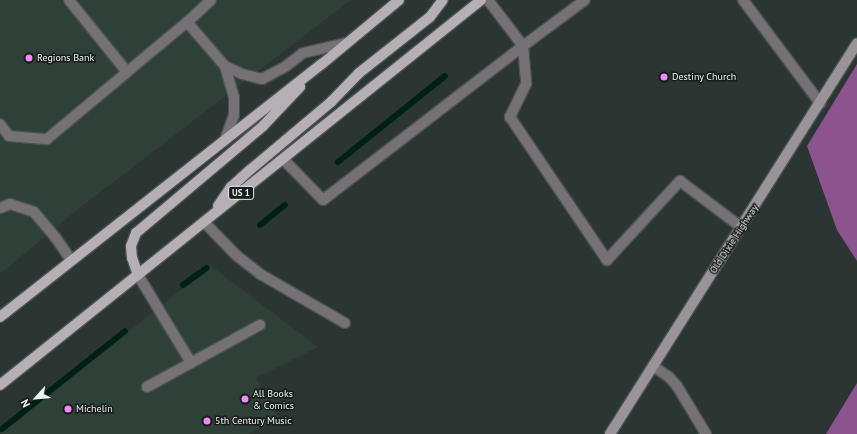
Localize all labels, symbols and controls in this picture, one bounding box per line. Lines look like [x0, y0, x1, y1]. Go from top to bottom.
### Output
place label: Regions Bank [37, 52, 94, 64]
marker: Regions Bank [24, 53, 34, 63]
place label: Destiny Church [672, 71, 737, 83]
marker: Destiny Church [659, 72, 669, 82]
road number: US 1 [228, 186, 254, 200]
street label: Old Dixie Highway [707, 202, 761, 276]
north arrow [16, 378, 56, 418]
place label: All Books & Comics [253, 387, 294, 410]
marker: All Books & Comics [240, 394, 250, 404]
text: N [17, 397, 33, 410]
place label: Michelin [76, 403, 113, 415]
marker: Michelin [63, 404, 73, 414]
place label: 5th Century Music [215, 415, 292, 427]
marker: 5th Century Music [202, 416, 212, 426]

